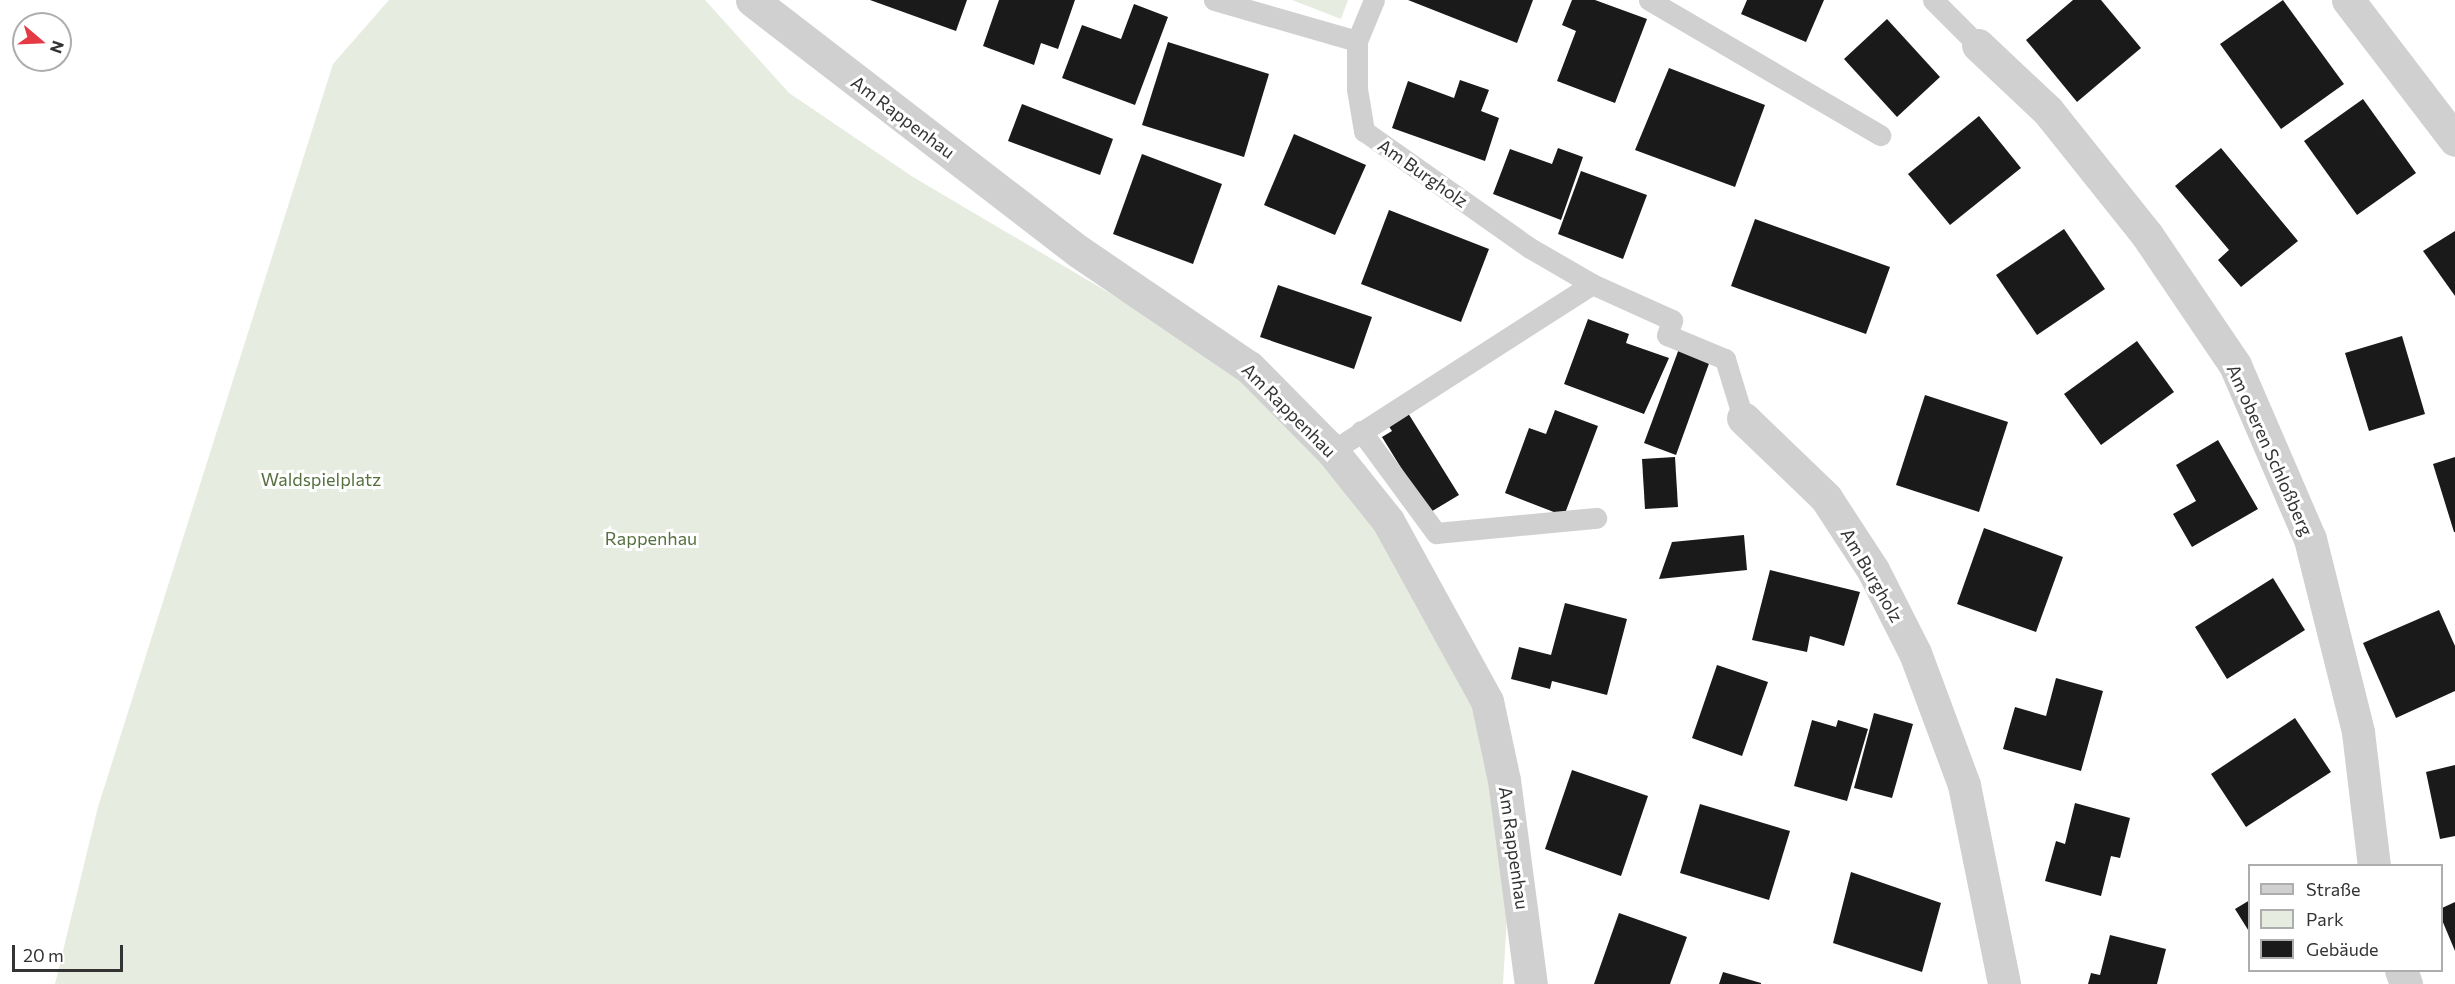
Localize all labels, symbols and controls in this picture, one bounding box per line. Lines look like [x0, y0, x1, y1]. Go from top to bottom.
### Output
north arrow [12, 12, 72, 72]
text: N [47, 39, 69, 56]
street label: Am Rappenhau [847, 71, 959, 163]
street label: Am Burgholz [1374, 134, 1472, 212]
street label: Am Rappenhau [1238, 359, 1340, 461]
street label: Am oberen Schloßberg [2222, 361, 2318, 539]
park label: Waldspielplatz [261, 468, 381, 490]
street label: Am Burgholz [1836, 524, 1908, 626]
park label: Rappenhau [605, 527, 697, 549]
street label: Am Rappenhau [1495, 785, 1533, 911]
legend [2248, 864, 2443, 972]
text: Straße [2306, 878, 2361, 900]
text: Park [2306, 908, 2344, 930]
scale bar [15, 933, 126, 971]
text: Gebäude [2306, 938, 2379, 960]
text: 20 m [23, 944, 64, 966]

